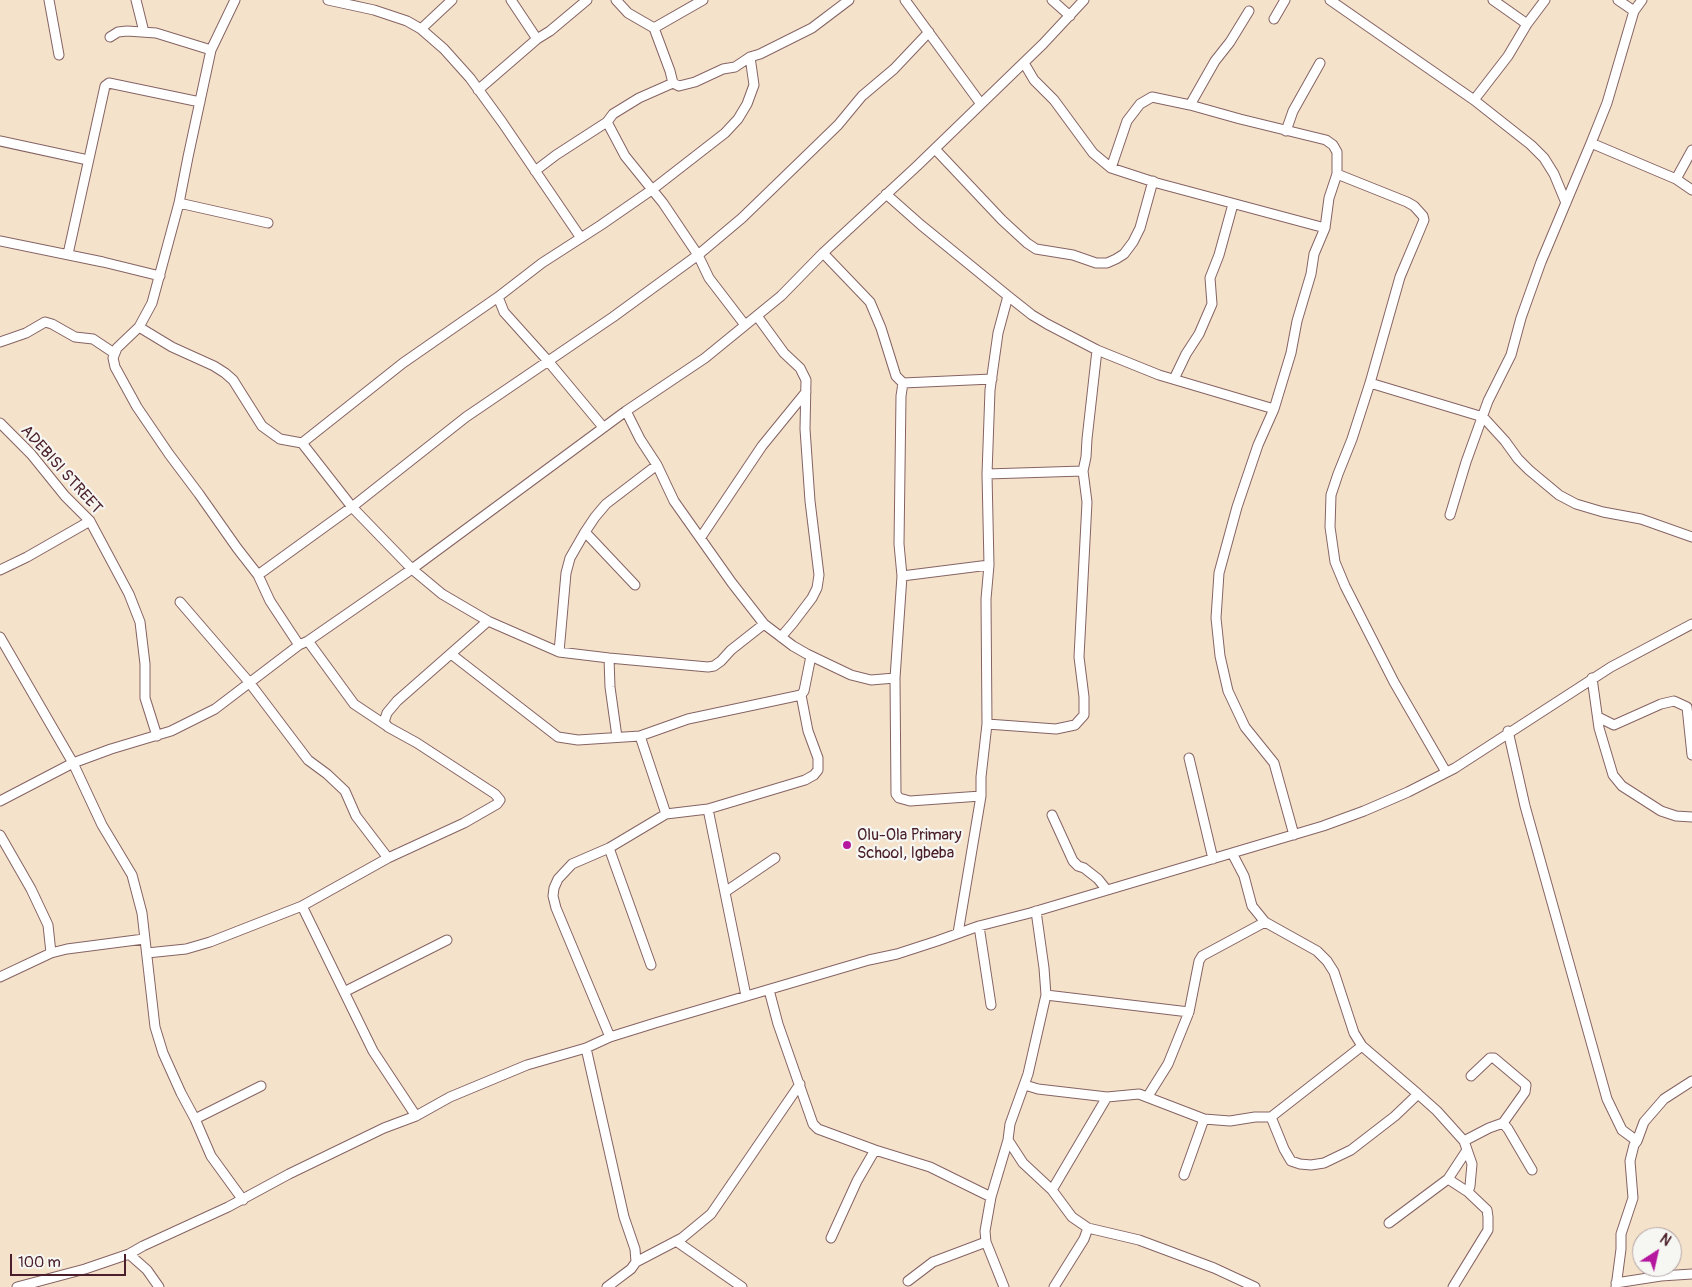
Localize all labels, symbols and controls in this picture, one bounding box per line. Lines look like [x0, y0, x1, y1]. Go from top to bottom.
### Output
street label: ADEBISI STREET [16, 422, 106, 518]
place label: Olu-Ola Primary School, Igbeba [857, 826, 962, 864]
marker: Olu-Ola Primary School, Igbeba [841, 839, 853, 851]
north arrow [1632, 1227, 1682, 1277]
text: N [1657, 1230, 1674, 1250]
scale bar [12, 1244, 129, 1276]
text: 100 m [18, 1253, 61, 1272]

